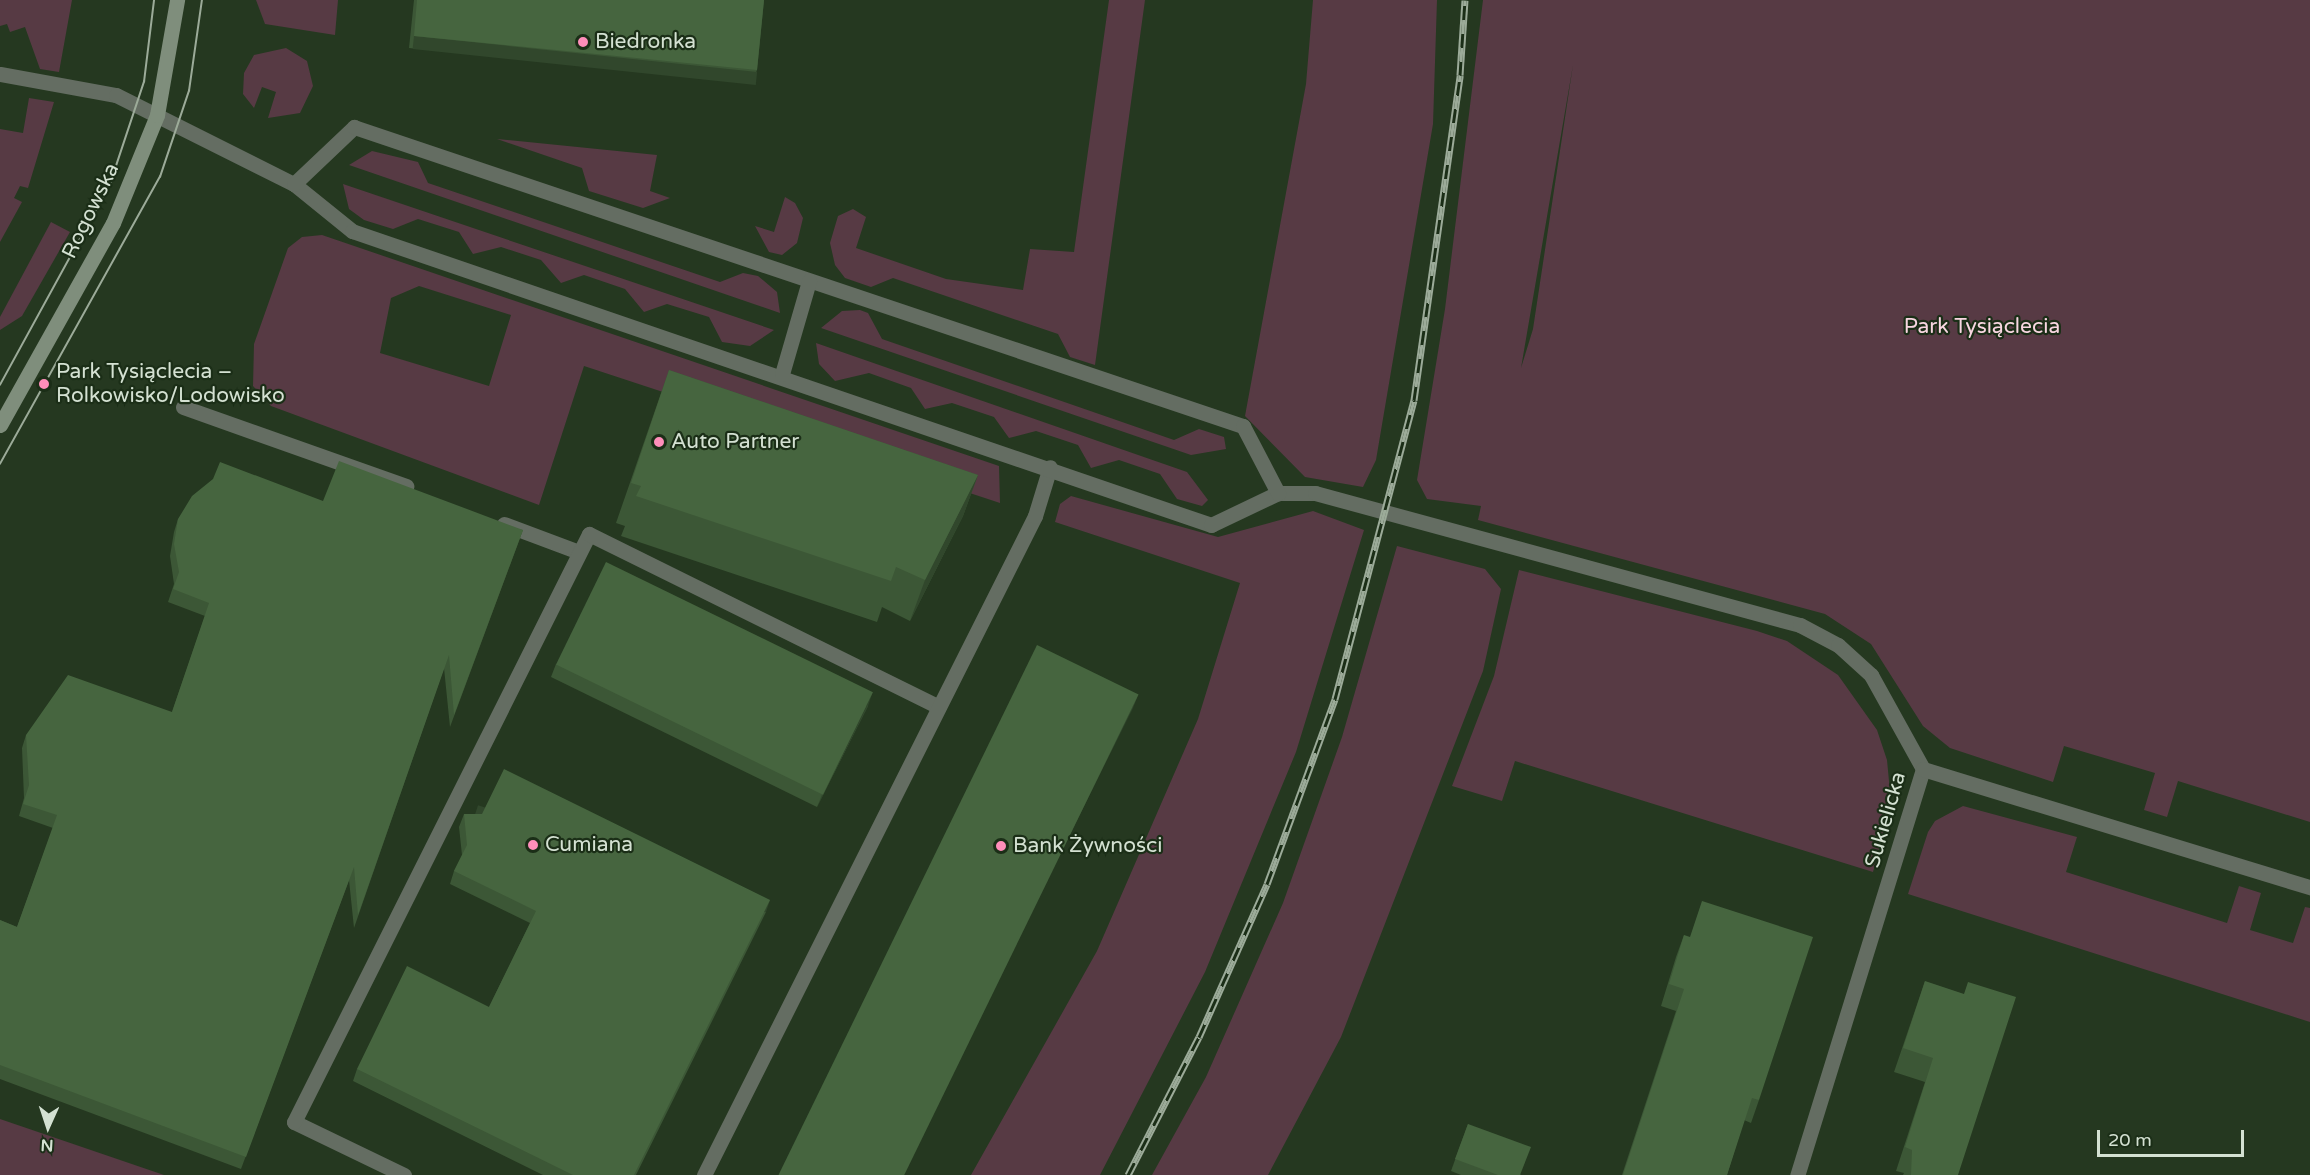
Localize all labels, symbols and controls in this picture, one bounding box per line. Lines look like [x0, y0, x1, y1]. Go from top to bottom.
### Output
place label: Biedronka [595, 29, 696, 55]
marker: Biedronka [576, 35, 590, 49]
street label: Rogowska [57, 159, 125, 263]
park label: Park Tysiąclecia [1904, 314, 2060, 340]
place label: Park Tysiąclecia – Rolkowisko/Lodowisko [56, 359, 285, 409]
marker: Park Tysiąclecia – Rolkowisko/Lodowisko [37, 377, 51, 391]
place label: Auto Partner [671, 429, 799, 455]
marker: Auto Partner [652, 435, 666, 449]
street label: Sukielicka [1860, 769, 1912, 871]
place label: Cumiana [545, 832, 633, 858]
place label: Bank Żywności [1013, 833, 1162, 859]
marker: Cumiana [526, 838, 540, 852]
marker: Bank Żywności [994, 839, 1008, 853]
north arrow [18, 1097, 78, 1157]
scale bar [2100, 1118, 2247, 1156]
text: 20 m [2108, 1129, 2152, 1151]
text: N [40, 1135, 54, 1155]

